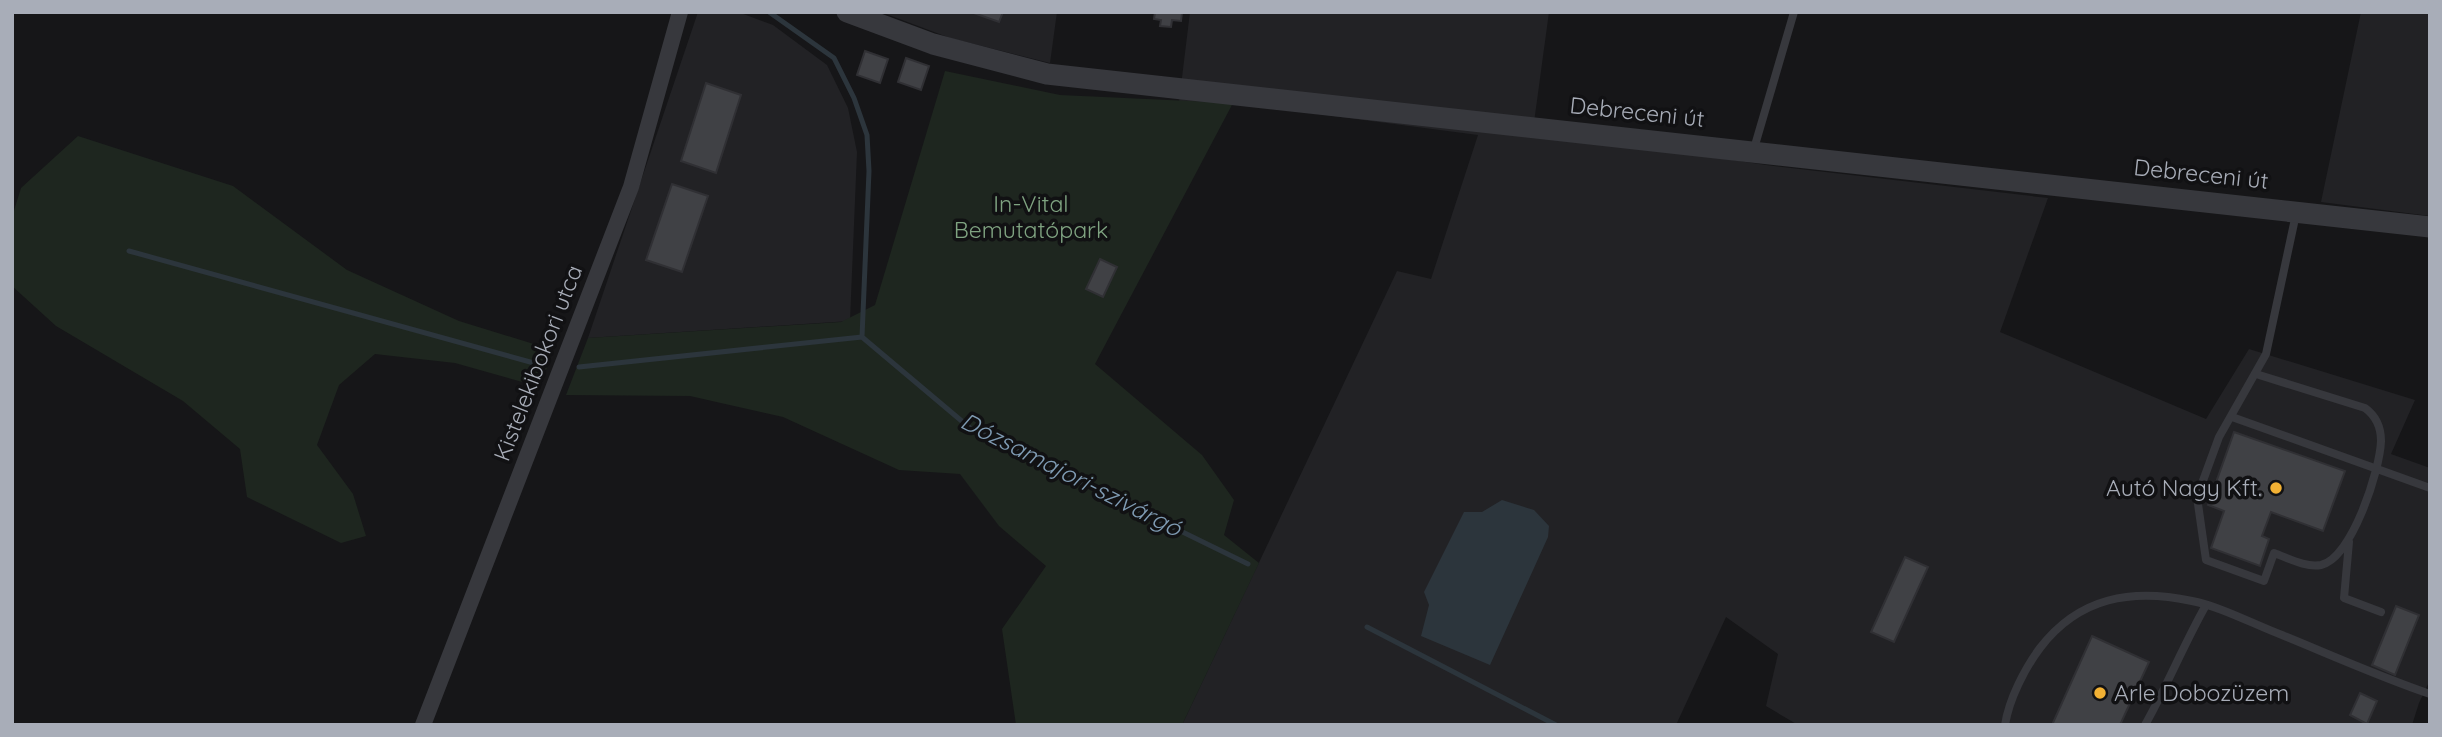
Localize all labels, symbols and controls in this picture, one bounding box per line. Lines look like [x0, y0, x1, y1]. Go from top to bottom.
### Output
street label: Debreceni út [1568, 90, 1706, 133]
street label: Debreceni út [2132, 152, 2270, 195]
park label: In-Vital Bemutatópark [954, 189, 1108, 244]
street label: Kistelekibokori utca [487, 261, 588, 465]
water label: Dózsamajori-szivárgó [956, 405, 1188, 543]
place label: Autó Nagy Kft. [2106, 473, 2262, 502]
marker: Autó Nagy Kft. [2268, 480, 2284, 496]
place label: Arle Dobozüzem [2114, 678, 2289, 707]
marker: Arle Dobozüzem [2092, 685, 2108, 701]

